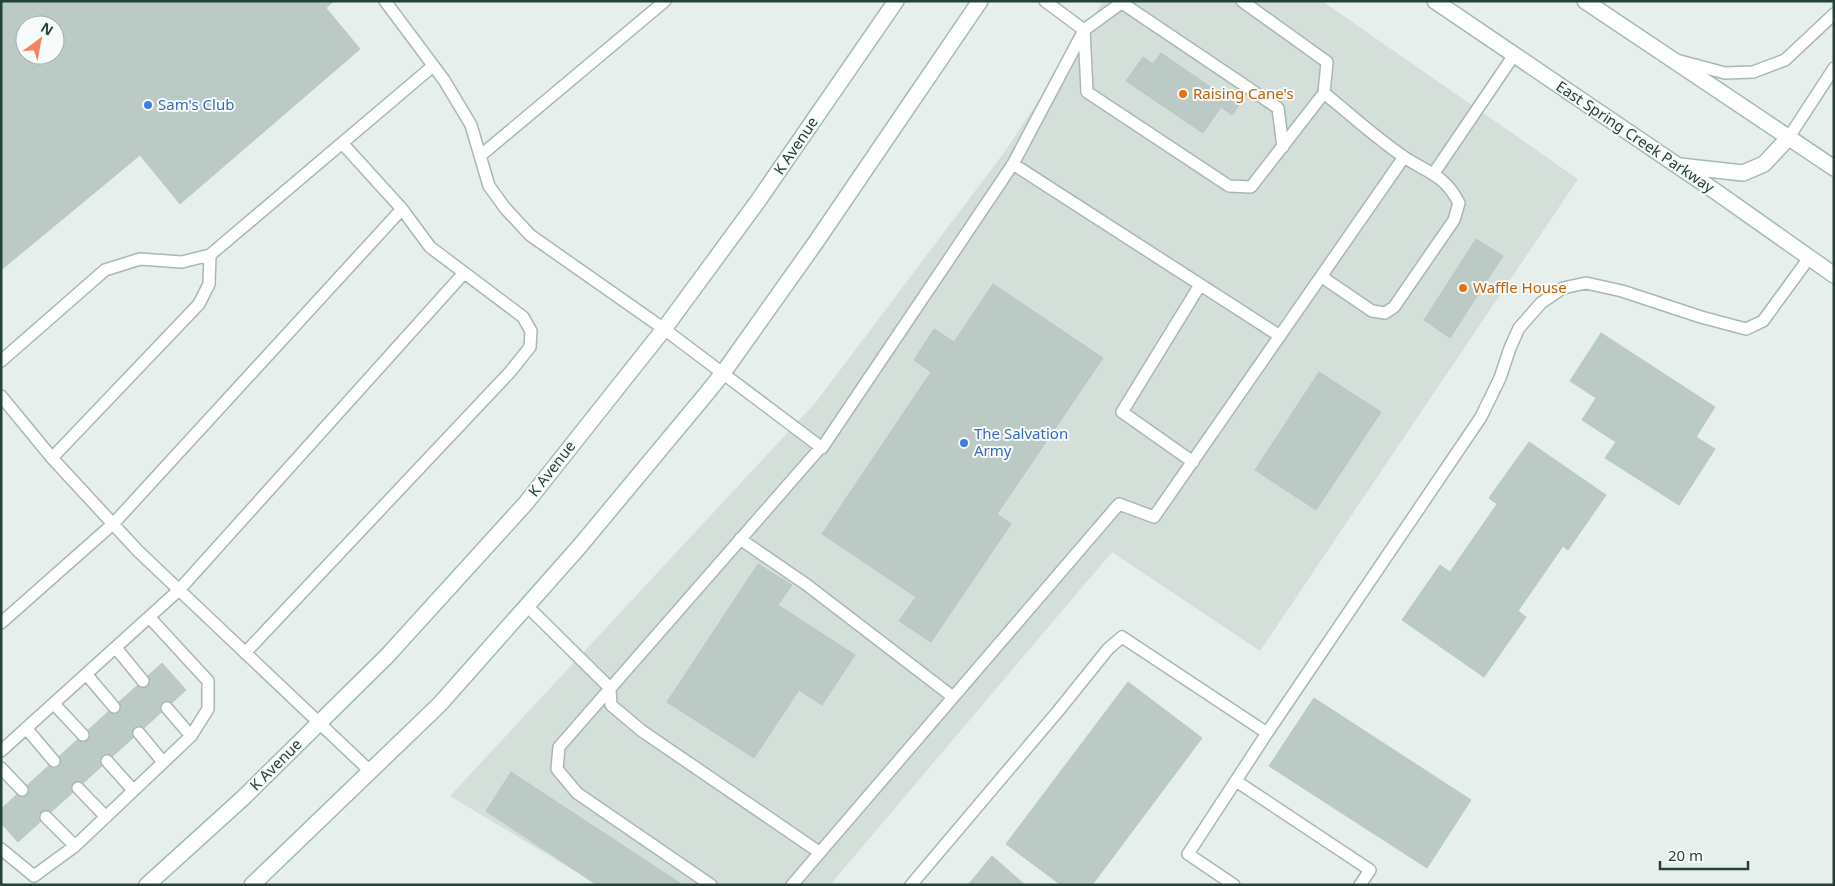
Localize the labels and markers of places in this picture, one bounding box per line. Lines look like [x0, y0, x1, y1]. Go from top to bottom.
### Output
place label: Raising Cane's [1193, 83, 1294, 103]
marker: Raising Cane's [1177, 88, 1189, 100]
place label: Sam's Club [158, 94, 234, 114]
marker: Sam's Club [142, 99, 154, 111]
place label: Waffle House [1473, 277, 1567, 297]
marker: Waffle House [1457, 282, 1469, 294]
place label: The Salvation Army [974, 423, 1068, 460]
marker: The Salvation Army [958, 437, 970, 449]

